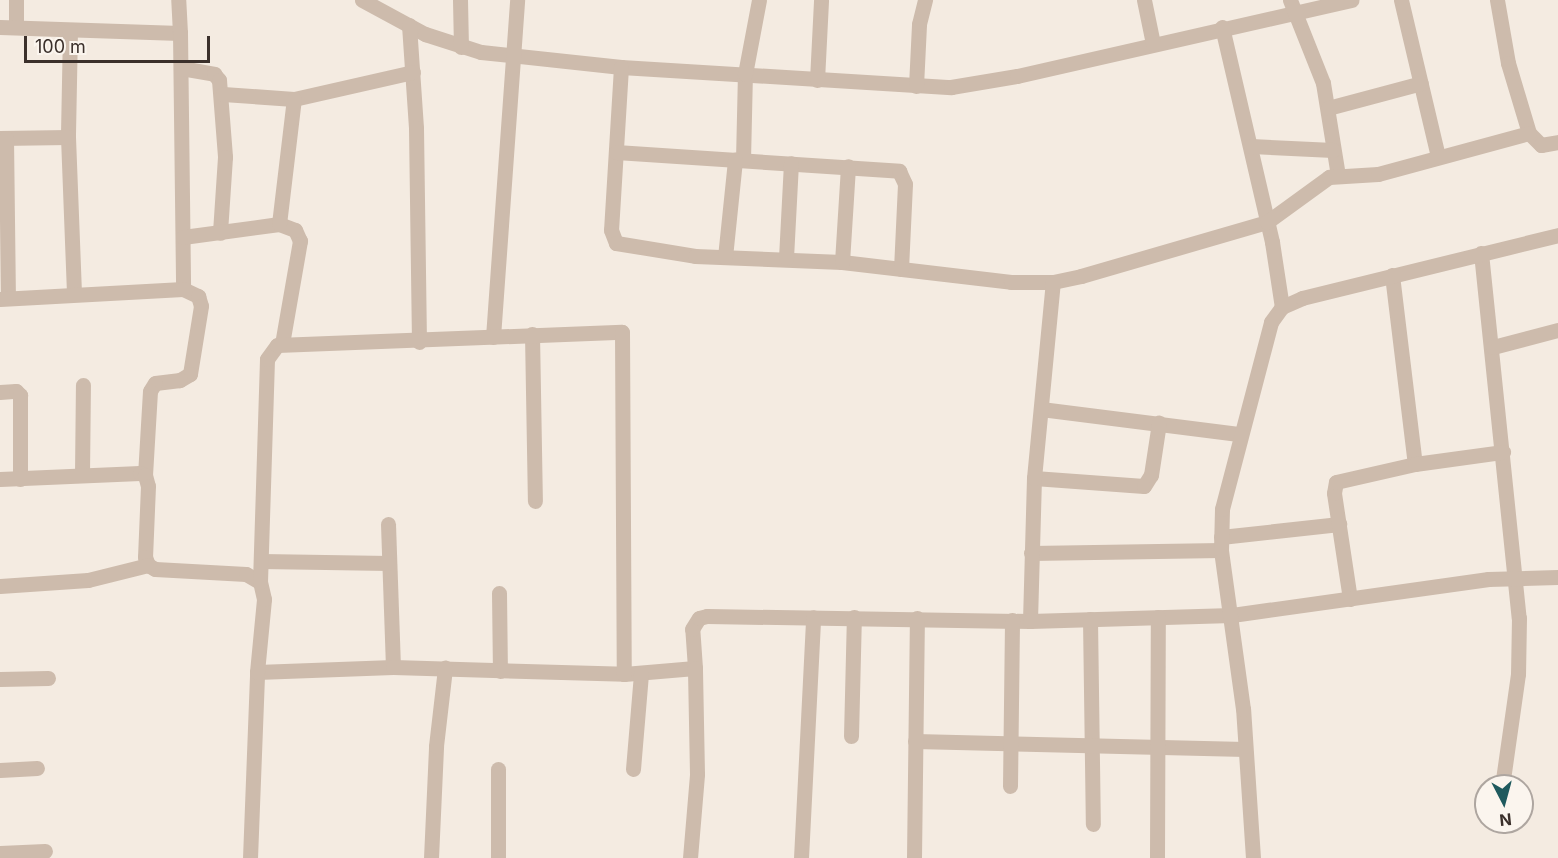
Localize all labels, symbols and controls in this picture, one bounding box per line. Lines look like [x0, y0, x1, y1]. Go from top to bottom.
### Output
scale bar [27, 24, 213, 62]
text: 100 m [35, 36, 86, 57]
north arrow [1474, 774, 1534, 834]
text: N [1499, 809, 1513, 830]

